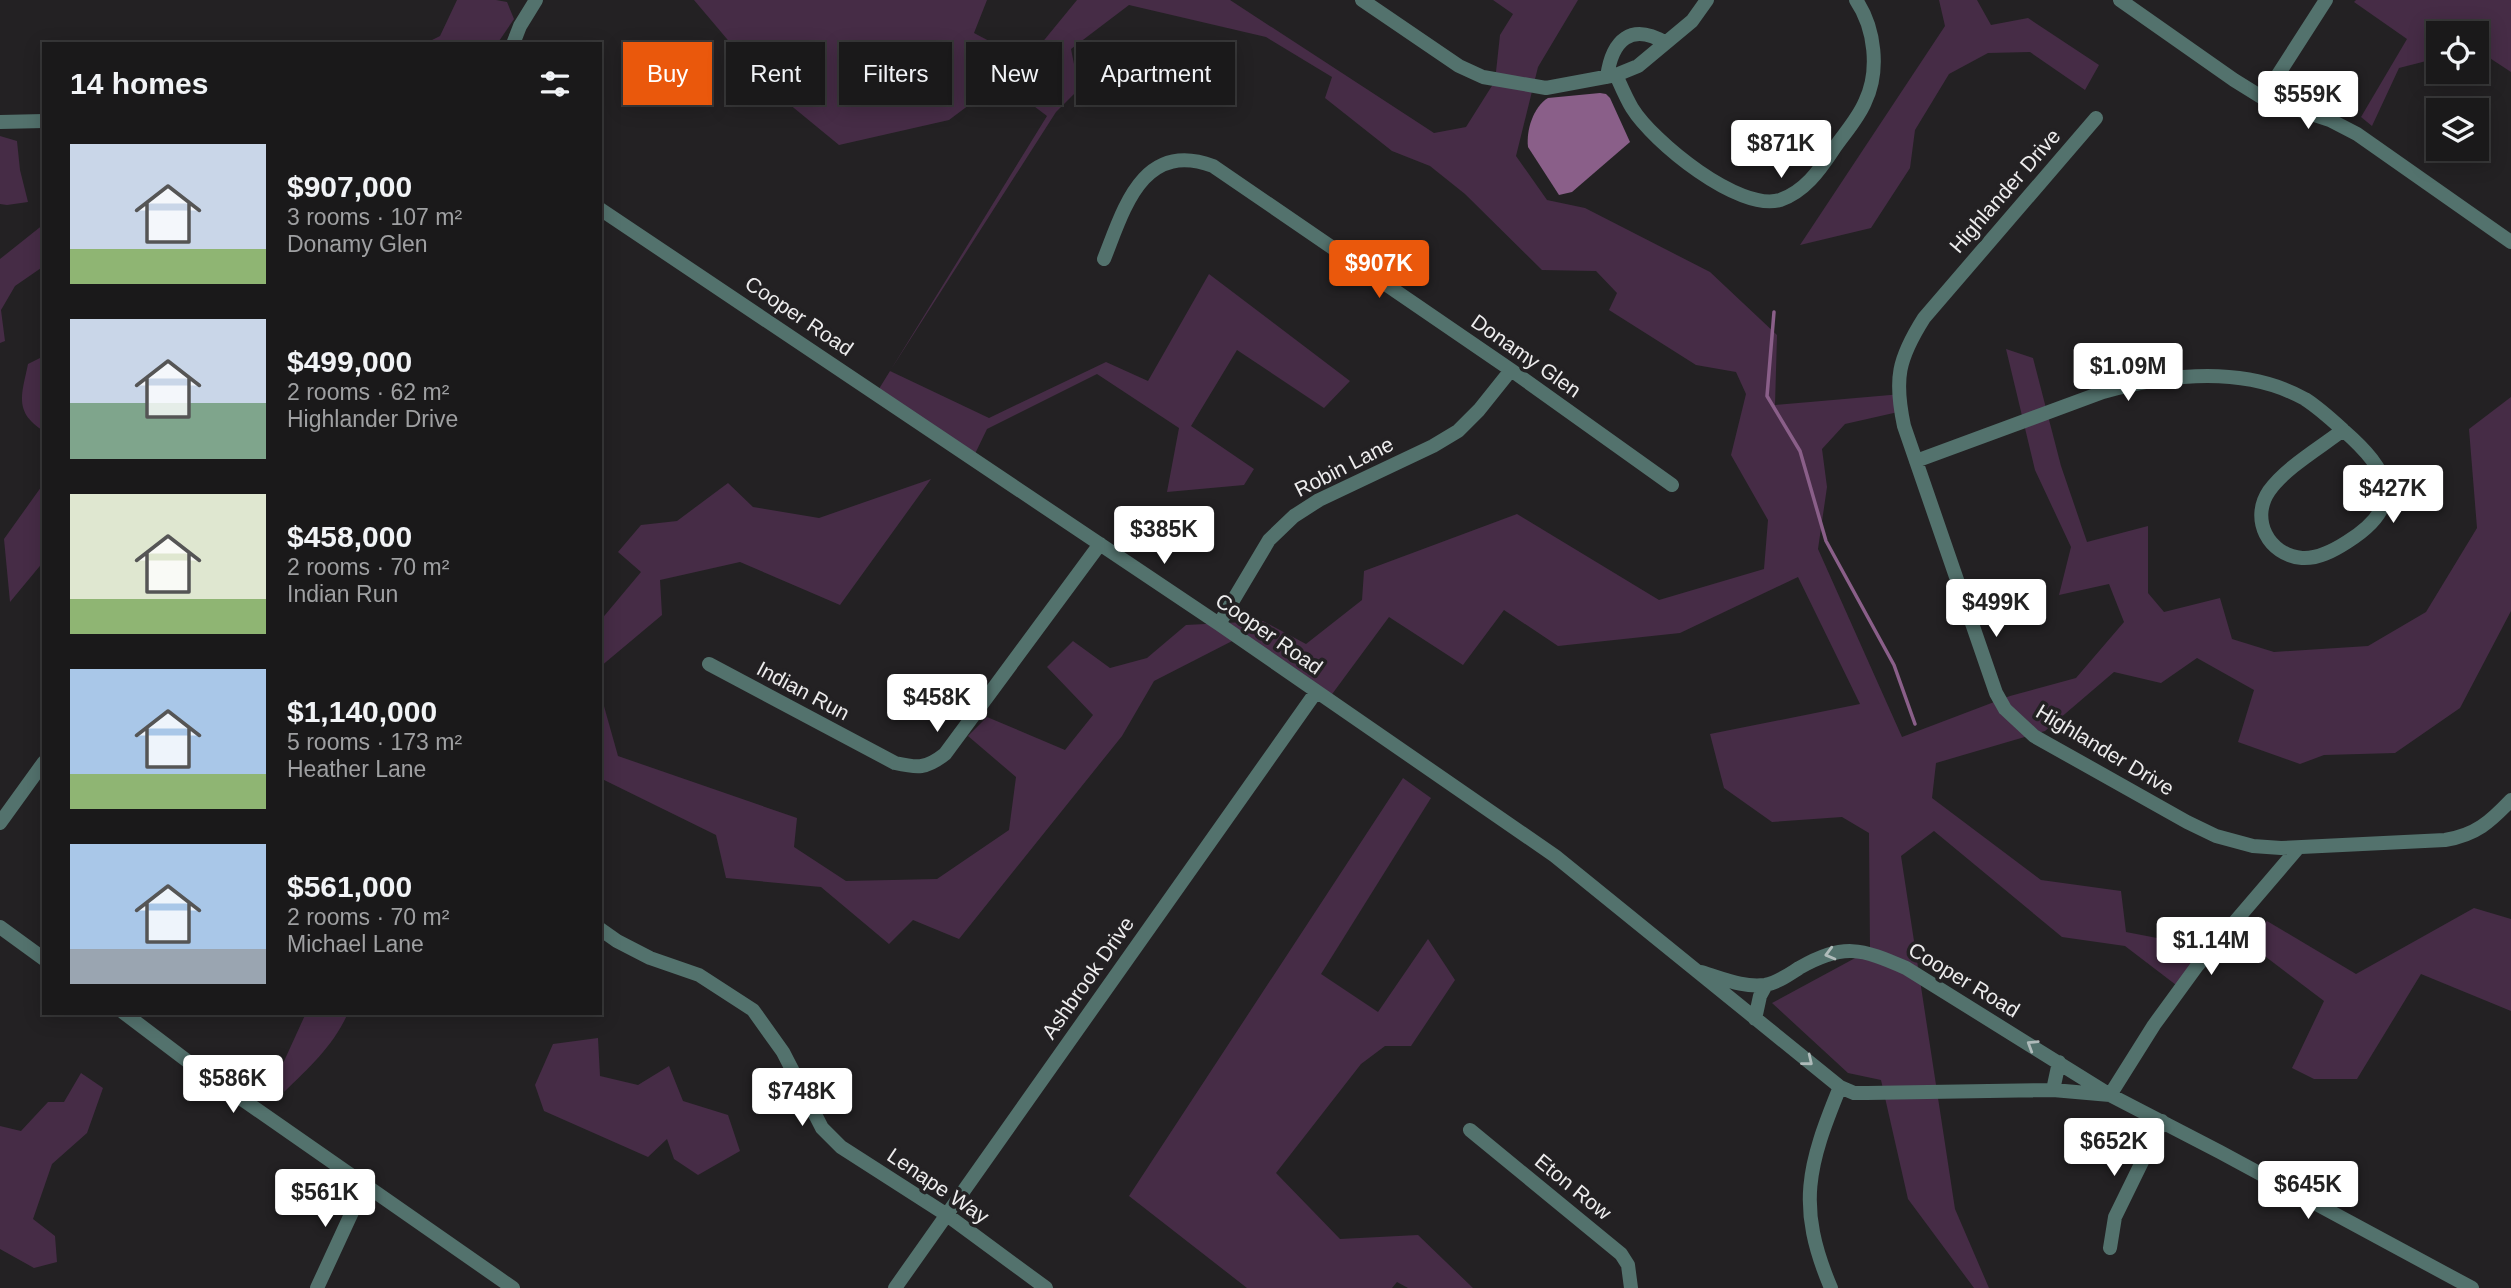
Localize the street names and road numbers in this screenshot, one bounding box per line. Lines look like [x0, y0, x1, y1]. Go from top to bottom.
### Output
street label: Highlander Drive [1945, 124, 2065, 257]
street label: Cooper Road [741, 271, 857, 360]
street label: Donamy Glen [1467, 309, 1585, 402]
street label: Robin Lane [1291, 432, 1397, 501]
street label: Cooper Road [1212, 588, 1327, 679]
street label: Indian Run [753, 657, 853, 725]
street label: Highlander Drive [2032, 699, 2178, 800]
street label: Ashbrook Drive [1037, 912, 1138, 1043]
street label: Cooper Road [1905, 938, 2024, 1022]
street label: Lenape Way [883, 1143, 994, 1228]
street label: Eton Row [1531, 1149, 1617, 1225]

